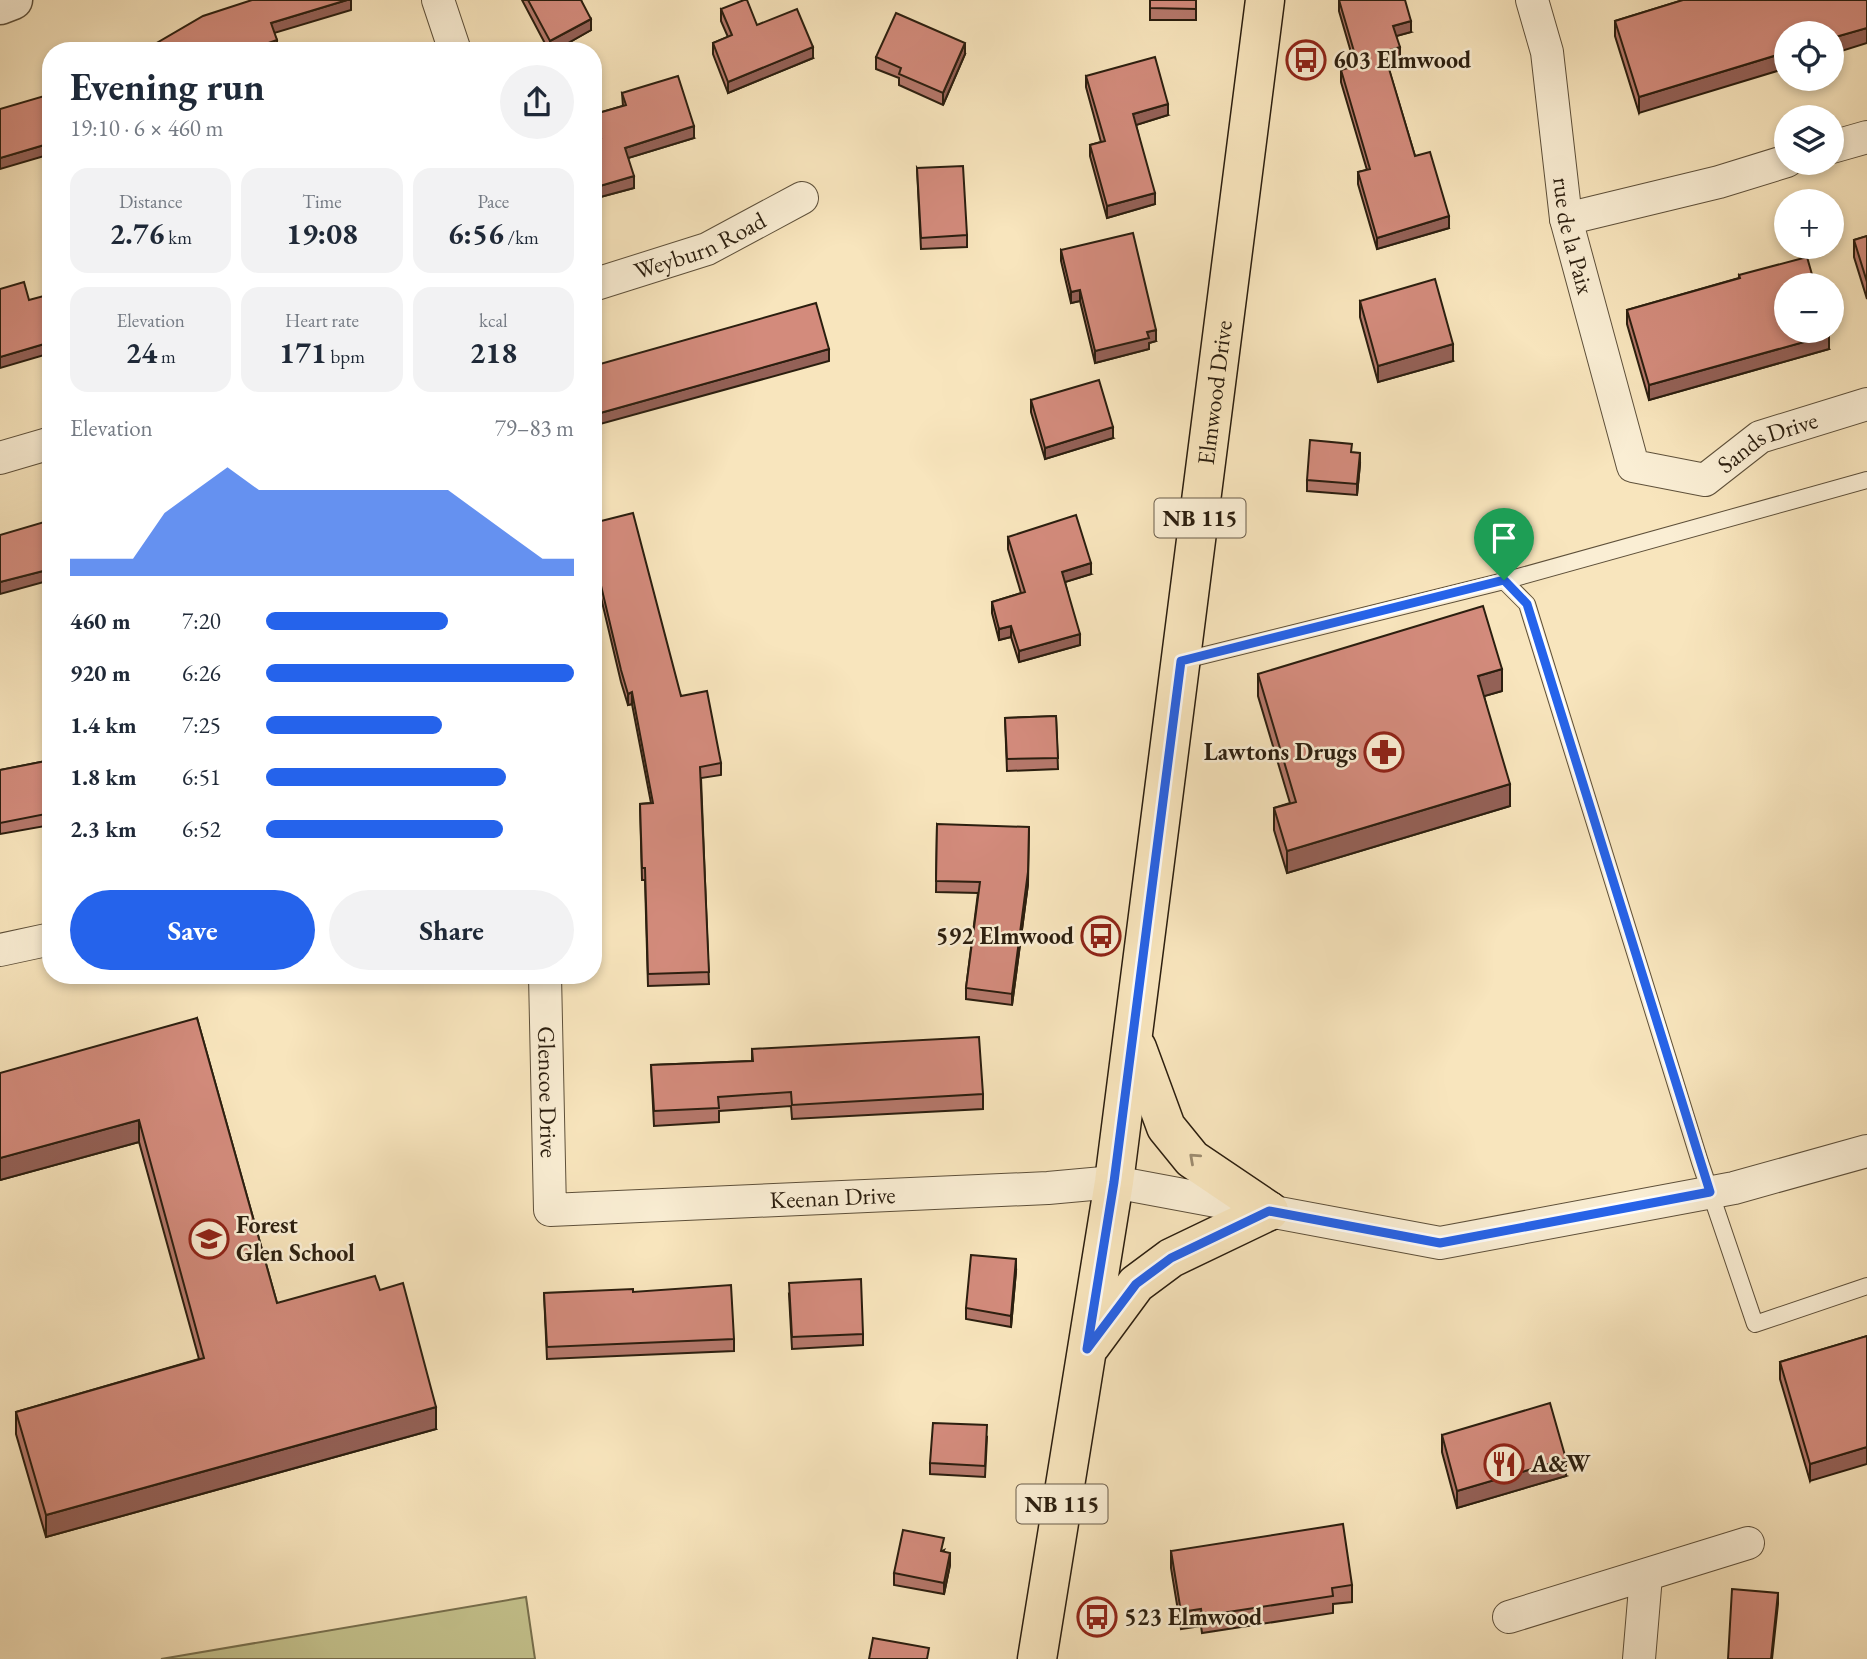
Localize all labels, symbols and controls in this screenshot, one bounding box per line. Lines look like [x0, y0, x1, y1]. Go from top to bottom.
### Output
map controls [1774, 21, 1844, 343]
button: locate [1774, 21, 1844, 91]
bus stop icon: 603 Elmwood [1285, 39, 1327, 81]
place label: 603 Elmwood [1333, 44, 1472, 75]
text: Evening run [70, 62, 265, 111]
button: share [500, 65, 574, 139]
button: layers [1774, 105, 1844, 175]
text: 19:10 · 6 × 460 m [70, 113, 223, 143]
street label: rue de la Paix [1546, 176, 1602, 298]
text: Distance [119, 189, 182, 214]
text: Time [302, 189, 342, 214]
text: Pace [477, 189, 509, 214]
button: + [1774, 189, 1844, 259]
street label: Weyburn Road [630, 204, 772, 286]
text: 2.76 [109, 214, 164, 253]
text: 19:08 [286, 214, 358, 253]
text: 6:56 [448, 214, 504, 253]
text: km [164, 225, 192, 250]
text: /km [504, 225, 539, 250]
button: − [1774, 273, 1844, 343]
text: Elevation [116, 308, 185, 333]
text: Heart rate [285, 308, 359, 333]
text: kcal [479, 308, 508, 333]
street label: Elmwood Drive [1190, 318, 1239, 467]
text: 24 [125, 333, 157, 372]
text: 171 [279, 333, 327, 372]
text: 218 [470, 333, 517, 372]
text: m [157, 344, 176, 369]
text: bpm [327, 344, 365, 369]
street label: Sands Drive [1711, 404, 1821, 480]
text: Elevation [70, 413, 153, 443]
text: 79–83 m [495, 413, 574, 443]
road number: NB 115 [1154, 498, 1246, 538]
pin [1474, 508, 1534, 580]
icon: arrive [1485, 519, 1523, 557]
text: 460 m [70, 606, 131, 636]
text: 7:20 [182, 606, 221, 636]
text: 920 m [70, 658, 131, 688]
text: 6:26 [182, 658, 221, 688]
text: 1.4 km [70, 710, 137, 740]
text: 7:25 [182, 710, 221, 740]
pharmacy icon: Lawtons Drugs [1363, 731, 1405, 773]
place label: Lawtons Drugs [1204, 736, 1357, 768]
text: 1.8 km [70, 762, 137, 792]
text: 6:51 [182, 762, 221, 792]
text: 2.3 km [70, 814, 137, 844]
text: 6:52 [182, 814, 221, 844]
button: Save [70, 890, 315, 970]
button: Share [329, 890, 574, 970]
bus stop icon: 592 Elmwood [1080, 915, 1122, 957]
place label: 592 Elmwood [936, 920, 1075, 951]
street label: Glencoe Drive [531, 1026, 565, 1158]
one-way arrow [1189, 1154, 1202, 1166]
street label: Keenan Drive [769, 1179, 896, 1215]
place label: Forest Glen School [236, 1209, 355, 1268]
school or university icon: Forest Glen School [188, 1218, 230, 1260]
restaurant icon: A&W [1483, 1443, 1525, 1485]
place label: A&W [1530, 1448, 1591, 1479]
road number: NB 115 [1016, 1484, 1108, 1524]
bus stop icon: 523 Elmwood [1076, 1596, 1118, 1638]
place label: 523 Elmwood [1124, 1601, 1263, 1632]

